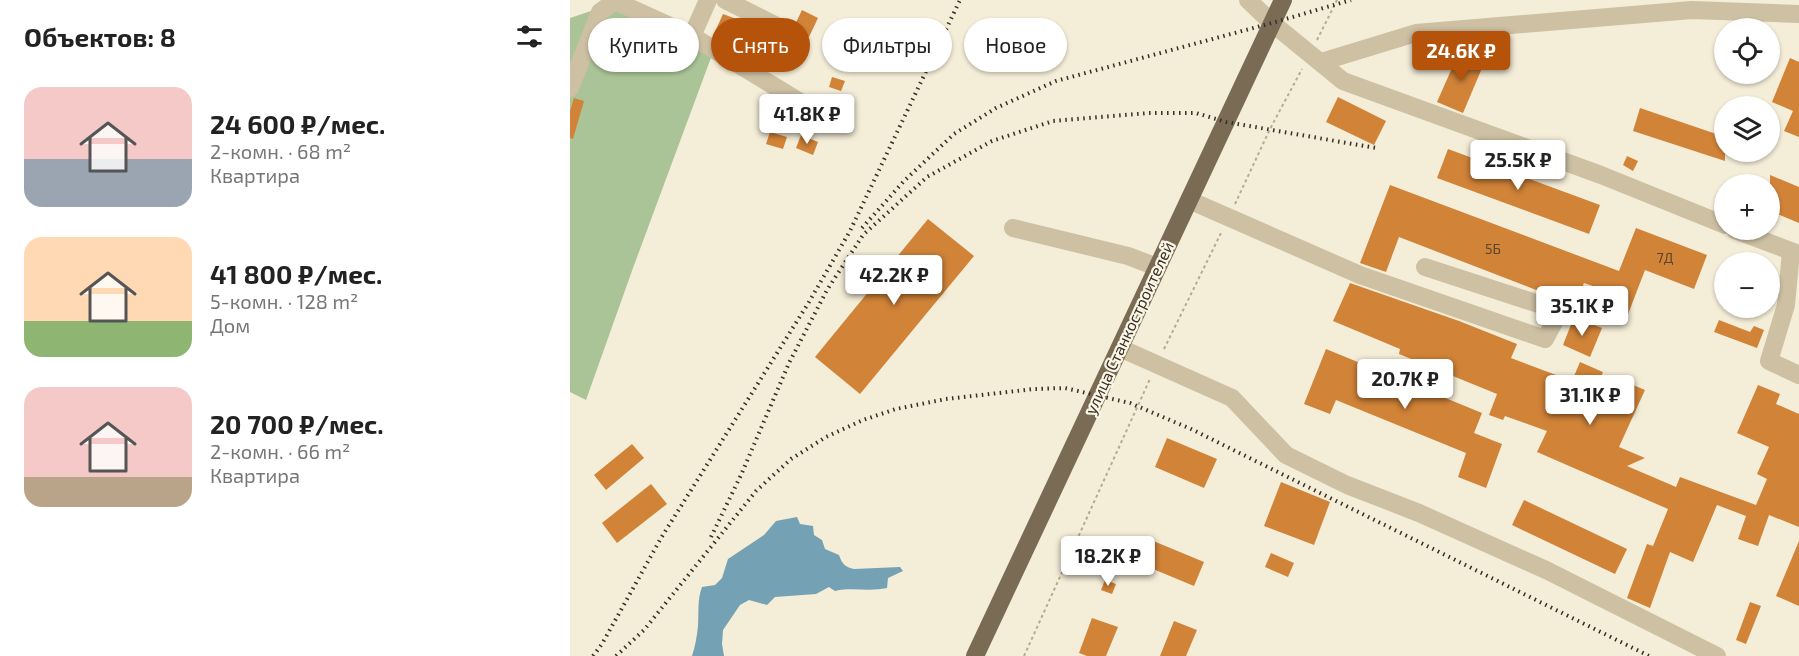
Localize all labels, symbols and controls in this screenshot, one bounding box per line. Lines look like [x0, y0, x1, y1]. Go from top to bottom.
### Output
chip: Купить [588, 18, 699, 72]
chip: Снять [711, 18, 810, 72]
chip: Фильтры [822, 18, 952, 72]
chip: Новое [964, 18, 1067, 72]
map controls [1714, 18, 1780, 318]
button: locate [1714, 18, 1780, 84]
icon: filters [513, 20, 546, 53]
text: Объектов: 8 [24, 21, 176, 52]
pin: 24.6K ₽ [1406, 31, 1516, 82]
text: 24.6K ₽ [1426, 38, 1496, 62]
pin: 41.8K ₽ [752, 94, 862, 145]
button: layers [1714, 96, 1780, 162]
text: 41.8K ₽ [773, 101, 841, 125]
text: 24 600 ₽/мес. [210, 108, 385, 139]
icon: home [72, 111, 144, 183]
text: 2-комн. · 68 m² [210, 139, 351, 163]
pin: 25.5K ₽ [1463, 140, 1573, 191]
text: 25.5K ₽ [1484, 147, 1552, 171]
text: Квартира [210, 163, 300, 187]
button: + [1714, 174, 1780, 240]
street label: улица Станкостроителей [1080, 239, 1178, 417]
house number: 5Б [1485, 240, 1501, 257]
house number: 7Д [1657, 249, 1674, 266]
button: − [1714, 252, 1780, 318]
pin: 42.2K ₽ [839, 255, 949, 306]
text: 41 800 ₽/мес. [210, 258, 382, 289]
icon: home [72, 261, 144, 333]
text: 42.2K ₽ [859, 262, 929, 286]
pin: 35.1K ₽ [1527, 286, 1637, 337]
text: 5-комн. · 128 m² [210, 289, 358, 313]
text: 35.1K ₽ [1550, 293, 1614, 317]
text: Дом [210, 313, 250, 337]
pin: 20.7K ₽ [1350, 359, 1460, 410]
text: 20.7K ₽ [1371, 366, 1439, 390]
pin: 31.1K ₽ [1535, 375, 1645, 426]
text: 31.1K ₽ [1559, 382, 1621, 406]
text: 20 700 ₽/мес. [210, 408, 384, 439]
icon: home [72, 411, 144, 483]
text: 2-комн. · 66 m² [210, 439, 350, 463]
text: Квартира [210, 463, 300, 487]
pin: 18.2K ₽ [1053, 536, 1163, 587]
text: 18.2K ₽ [1075, 543, 1141, 567]

